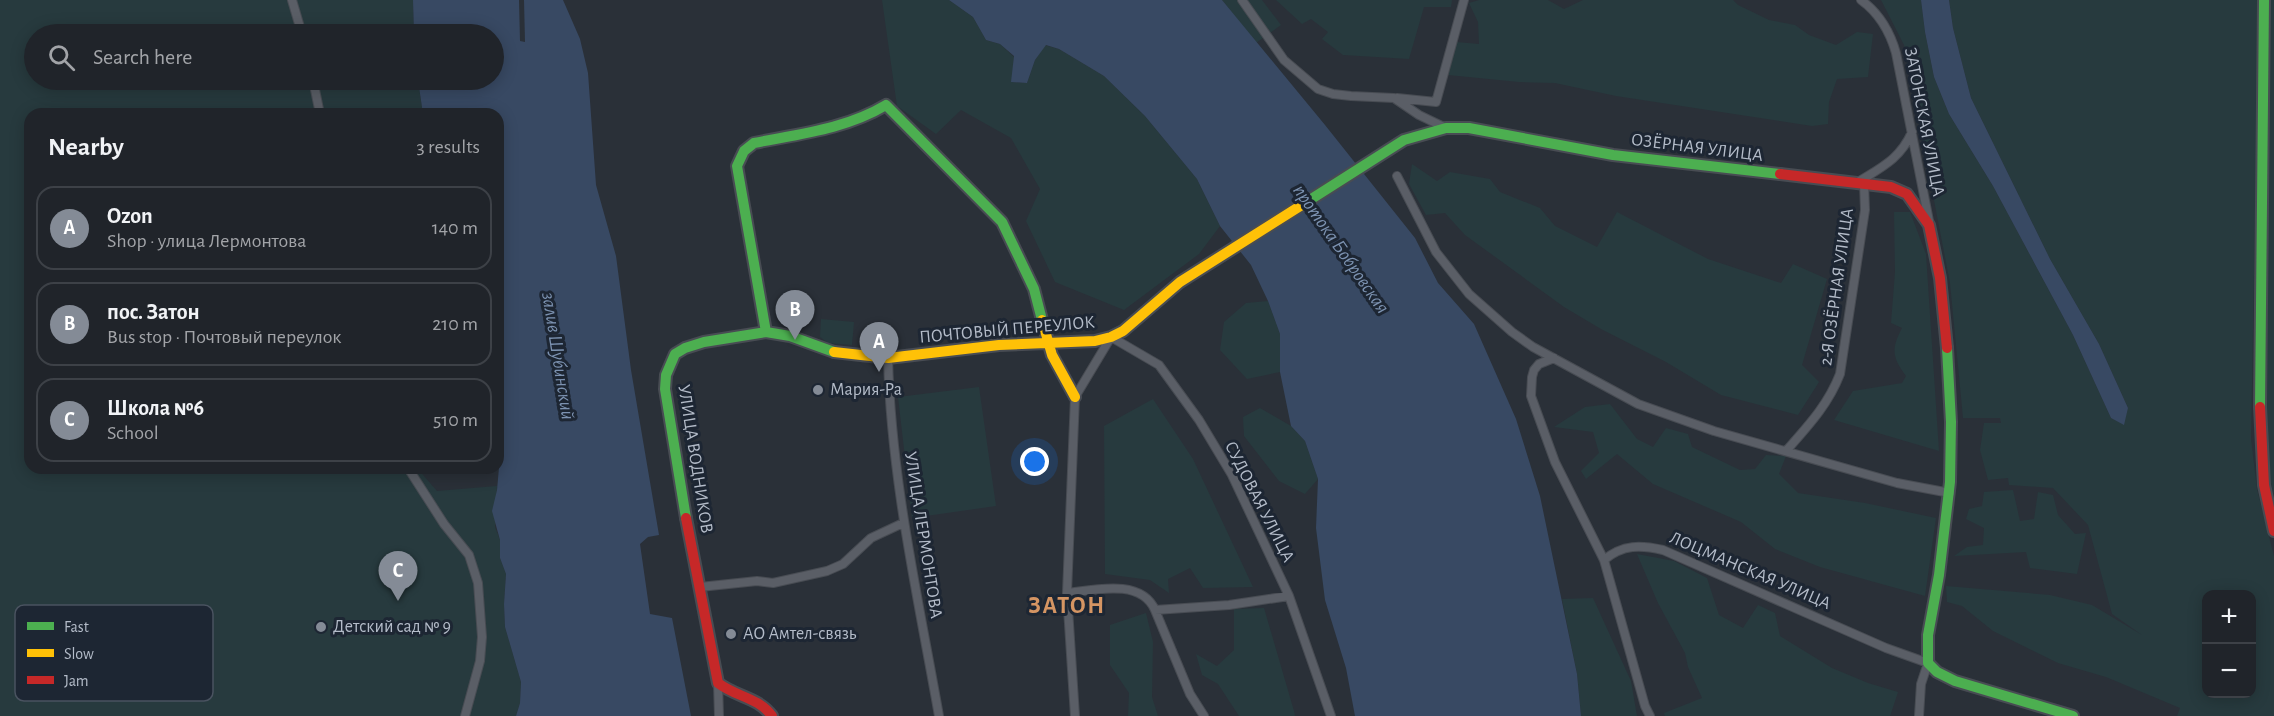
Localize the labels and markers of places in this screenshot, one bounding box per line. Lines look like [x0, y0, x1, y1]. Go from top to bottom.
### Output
pin: B [776, 290, 814, 340]
pin: A [860, 322, 898, 372]
place label: Мария-Ра [830, 381, 902, 399]
marker: Мария-Ра [811, 383, 825, 397]
pin: C [378, 552, 418, 601]
place label: Детский сад № 9 [333, 618, 451, 636]
marker: Детский сад № 9 [314, 620, 328, 634]
place label: АО Амтел-связь [743, 625, 857, 643]
marker: АО Амтел-связь [724, 627, 738, 641]

